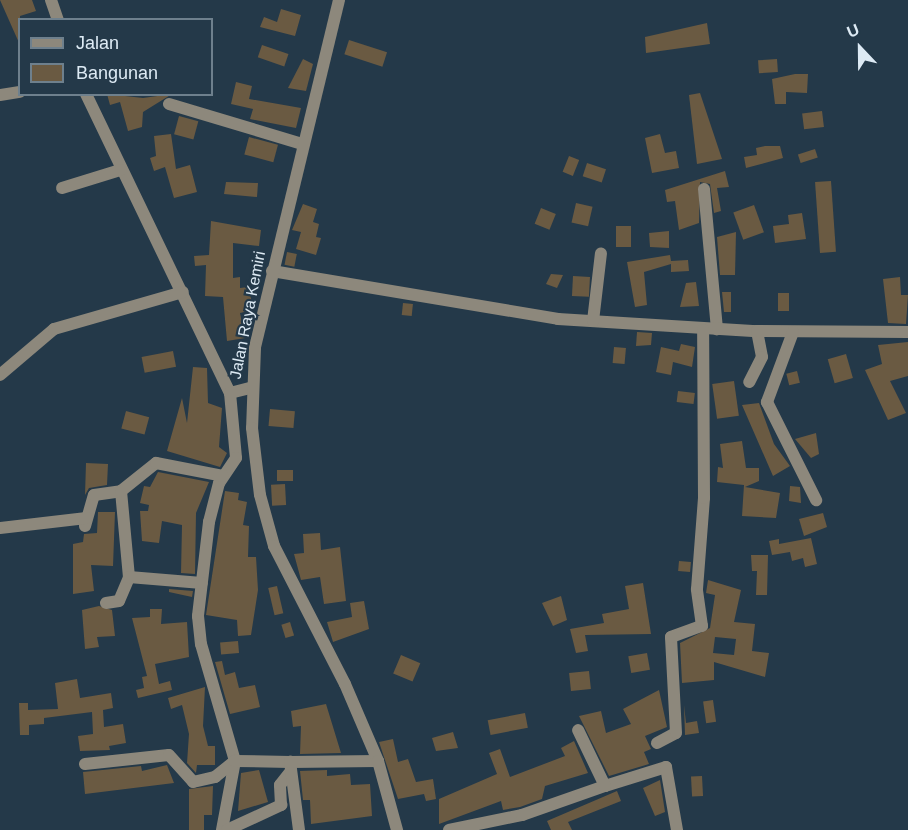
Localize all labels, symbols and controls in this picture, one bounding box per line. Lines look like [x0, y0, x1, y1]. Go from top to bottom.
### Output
legend [18, 18, 213, 96]
north arrow [830, 18, 890, 78]
text: U [845, 21, 862, 41]
text: Jalan [76, 33, 119, 53]
text: Bangunan [76, 63, 158, 83]
street label: Jalan Raya Kemiri [226, 249, 270, 381]

